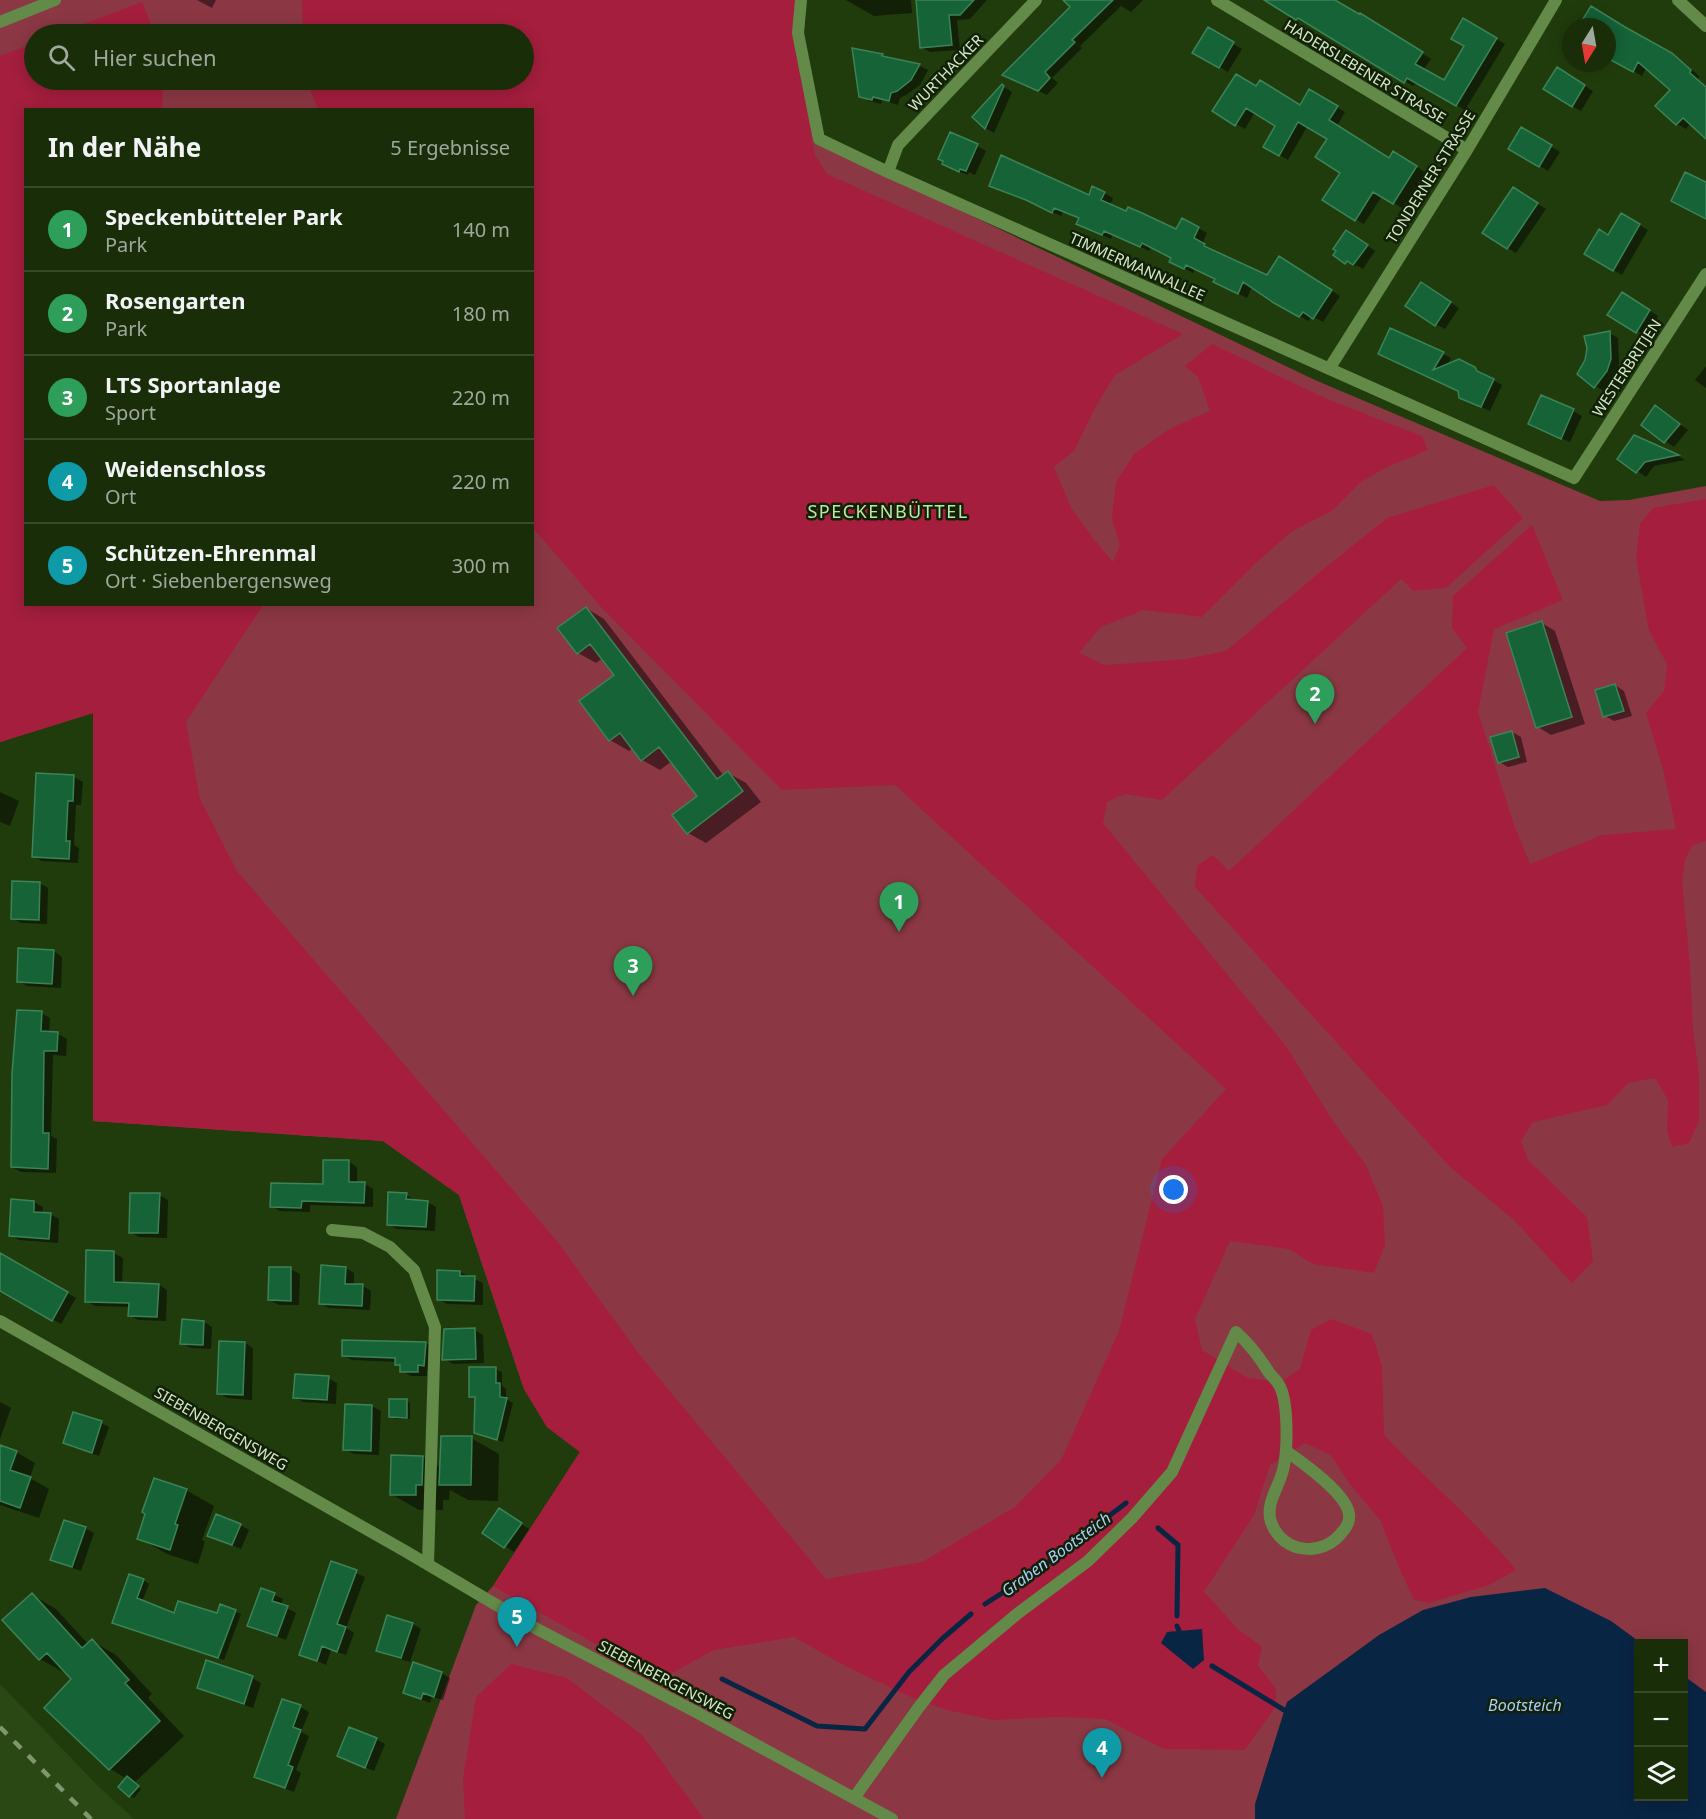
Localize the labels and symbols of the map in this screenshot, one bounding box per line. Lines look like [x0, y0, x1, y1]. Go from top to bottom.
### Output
street label: HADERSLEBENER STRASSE [1281, 15, 1450, 127]
north arrow [1562, 18, 1616, 72]
street label: WURTHACKER [904, 29, 987, 115]
street label: TONDERNER STRASSE [1381, 106, 1479, 247]
street label: TIMMERMANNALLEE [1067, 227, 1208, 305]
street label: WESTERBRITJEN [1587, 315, 1665, 420]
district label: SPECKENBÜTTEL [807, 499, 969, 523]
pin: 2 [1296, 674, 1334, 724]
pin: 1 [880, 882, 918, 932]
pin: 3 [614, 946, 652, 996]
your location [1159, 1175, 1188, 1204]
street label: SIEBENBERGENSWEG [151, 1382, 292, 1474]
water label: Graben Bootsteich [997, 1507, 1115, 1601]
pin: 5 [498, 1598, 536, 1647]
street label: SIEBENBERGENSWEG [595, 1635, 738, 1723]
water label: Bootsteich [1488, 1694, 1562, 1716]
pin: 4 [1082, 1728, 1122, 1778]

